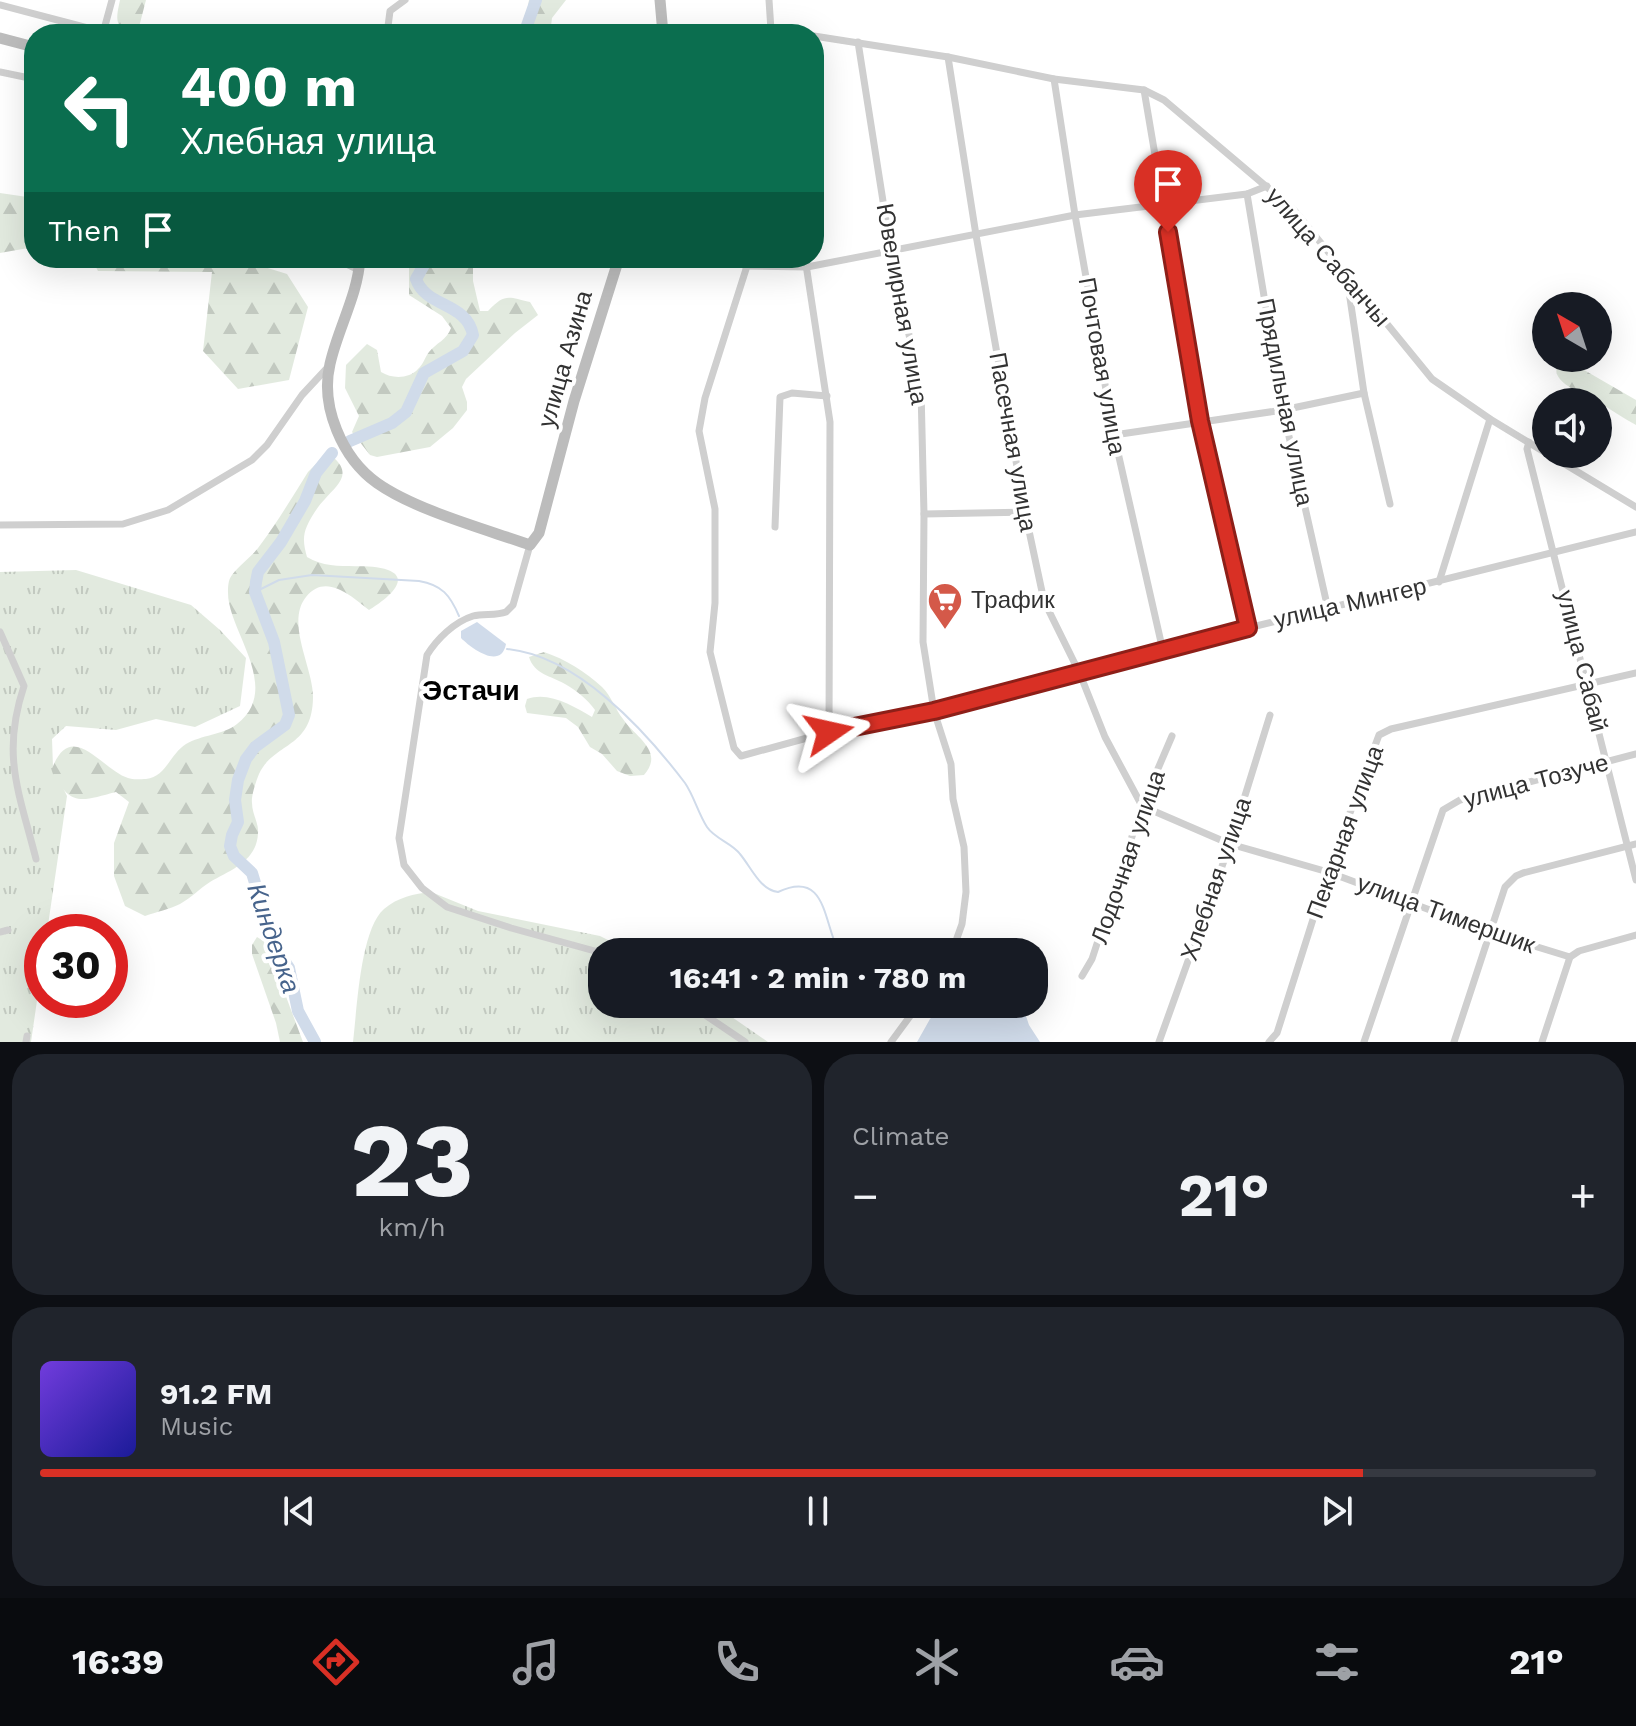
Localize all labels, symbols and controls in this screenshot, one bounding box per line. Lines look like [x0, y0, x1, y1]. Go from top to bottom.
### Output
text: 400 m [180, 54, 357, 120]
icon: left [48, 56, 152, 160]
text: Хлебная улица [180, 121, 436, 163]
pin [1134, 150, 1202, 232]
icon: arrive [1146, 162, 1190, 206]
street label: улица Сабанчы [1260, 182, 1396, 332]
street label: Ювелирная улица [871, 201, 934, 407]
icon: arrive [136, 208, 180, 252]
text: Then [48, 213, 120, 248]
street label: Почтовая улица [1073, 275, 1131, 458]
street label: улица Азина [532, 287, 598, 431]
north arrow [1532, 292, 1612, 372]
map controls [1532, 292, 1612, 468]
street label: Прядильная улица [1251, 296, 1319, 509]
street label: Пасечная улица [983, 350, 1043, 534]
button: sound [1532, 388, 1612, 468]
street label: улица Мингер [1271, 572, 1429, 634]
supermarket icon: Трафик [926, 581, 964, 631]
place label: Трафик [971, 586, 1055, 614]
street label: улица Сабай [1551, 587, 1613, 735]
district label: Эстачи [422, 674, 520, 707]
position arrow [787, 690, 871, 774]
street label: Пекарная улица [1301, 741, 1390, 922]
street label: улица Тозуче [1461, 748, 1611, 814]
street label: Лодочная улица [1085, 766, 1171, 947]
street label: Хлебная улица [1175, 793, 1257, 964]
street label: улица Тимершик [1353, 869, 1539, 959]
water label: Киндерка [241, 879, 307, 997]
speed limit sign: 30 [24, 914, 128, 1018]
text: 16:41 · 2 min · 780 m [670, 960, 966, 995]
text: 23 [350, 1099, 474, 1221]
text: Climate [852, 1121, 950, 1151]
text: 21° [1178, 1160, 1270, 1231]
text: − [852, 1170, 879, 1222]
text: + [1569, 1170, 1596, 1222]
text: km/h [379, 1212, 445, 1242]
text: 91.2 FM [160, 1376, 272, 1411]
text: Music [160, 1411, 233, 1441]
icon: previous [277, 1489, 321, 1533]
icon: pause [796, 1489, 840, 1533]
icon: next [1315, 1489, 1359, 1533]
icon: directions [308, 1634, 364, 1690]
icon: music [508, 1634, 564, 1690]
icon: phone [709, 1634, 765, 1690]
icon: climate [909, 1634, 965, 1690]
icon: car [1109, 1634, 1165, 1690]
icon: filters [1309, 1634, 1365, 1690]
text: 16:39 [72, 1641, 164, 1683]
text: 21° [1509, 1641, 1564, 1683]

